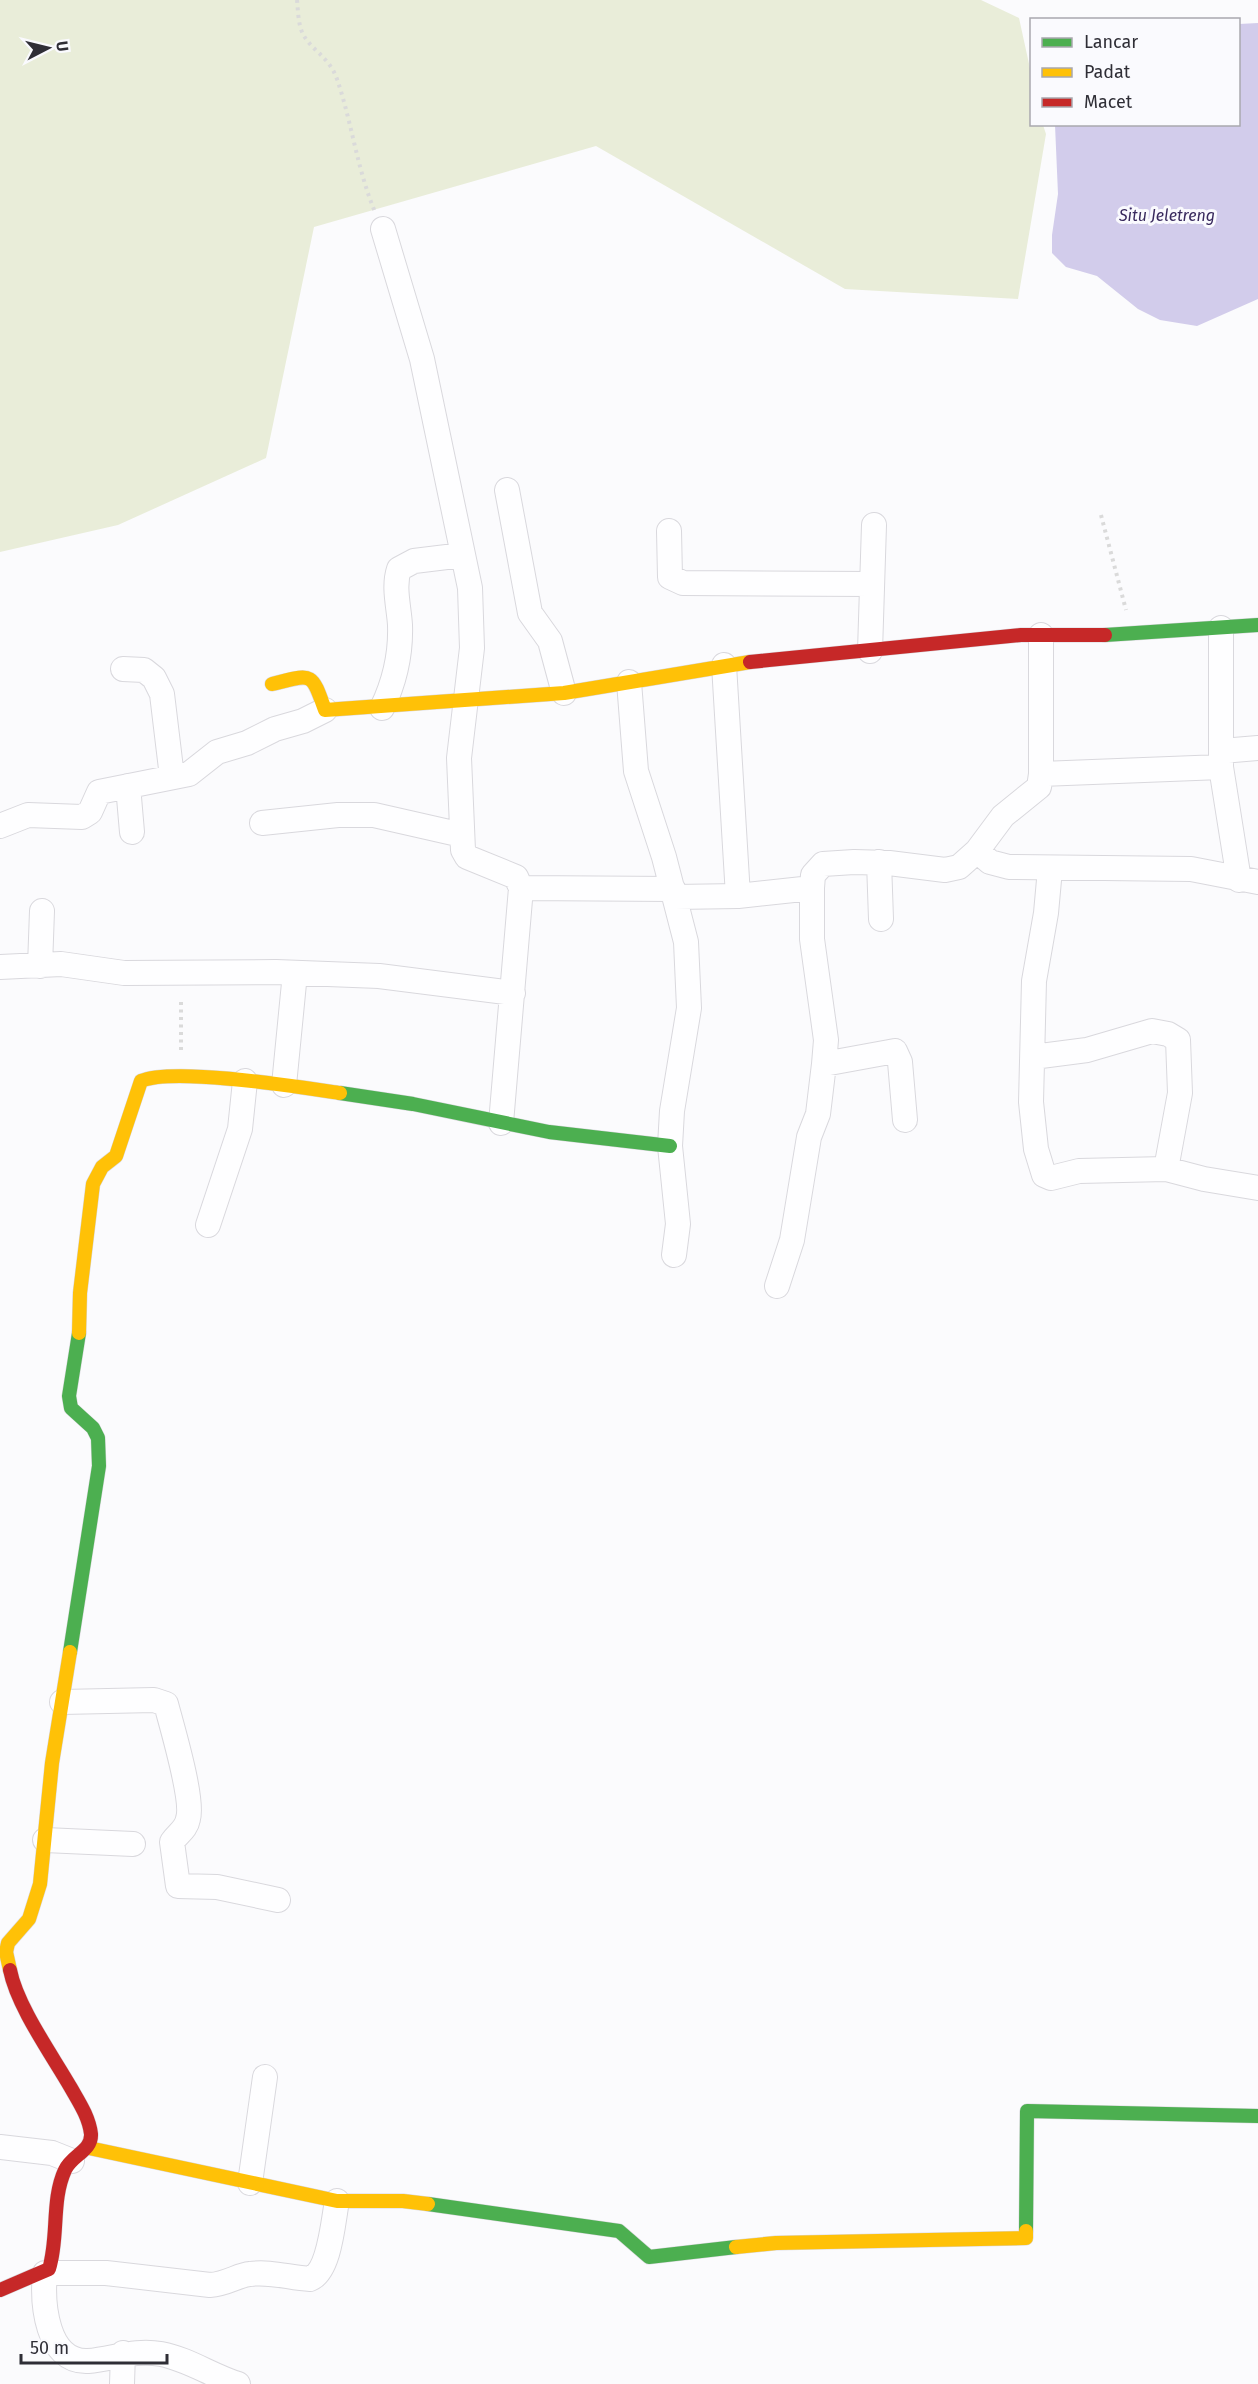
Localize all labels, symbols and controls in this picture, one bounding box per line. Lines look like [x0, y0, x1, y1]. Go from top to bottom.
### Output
north arrow [18, 18, 78, 78]
legend [1030, 18, 1240, 126]
text: Lancar [1084, 31, 1138, 53]
text: U [52, 40, 72, 53]
text: Padat [1084, 61, 1131, 83]
text: Macet [1084, 91, 1133, 113]
water label: Situ Jeletreng [1118, 206, 1215, 225]
scale bar [21, 2327, 166, 2365]
text: 50 m [30, 2337, 69, 2359]

